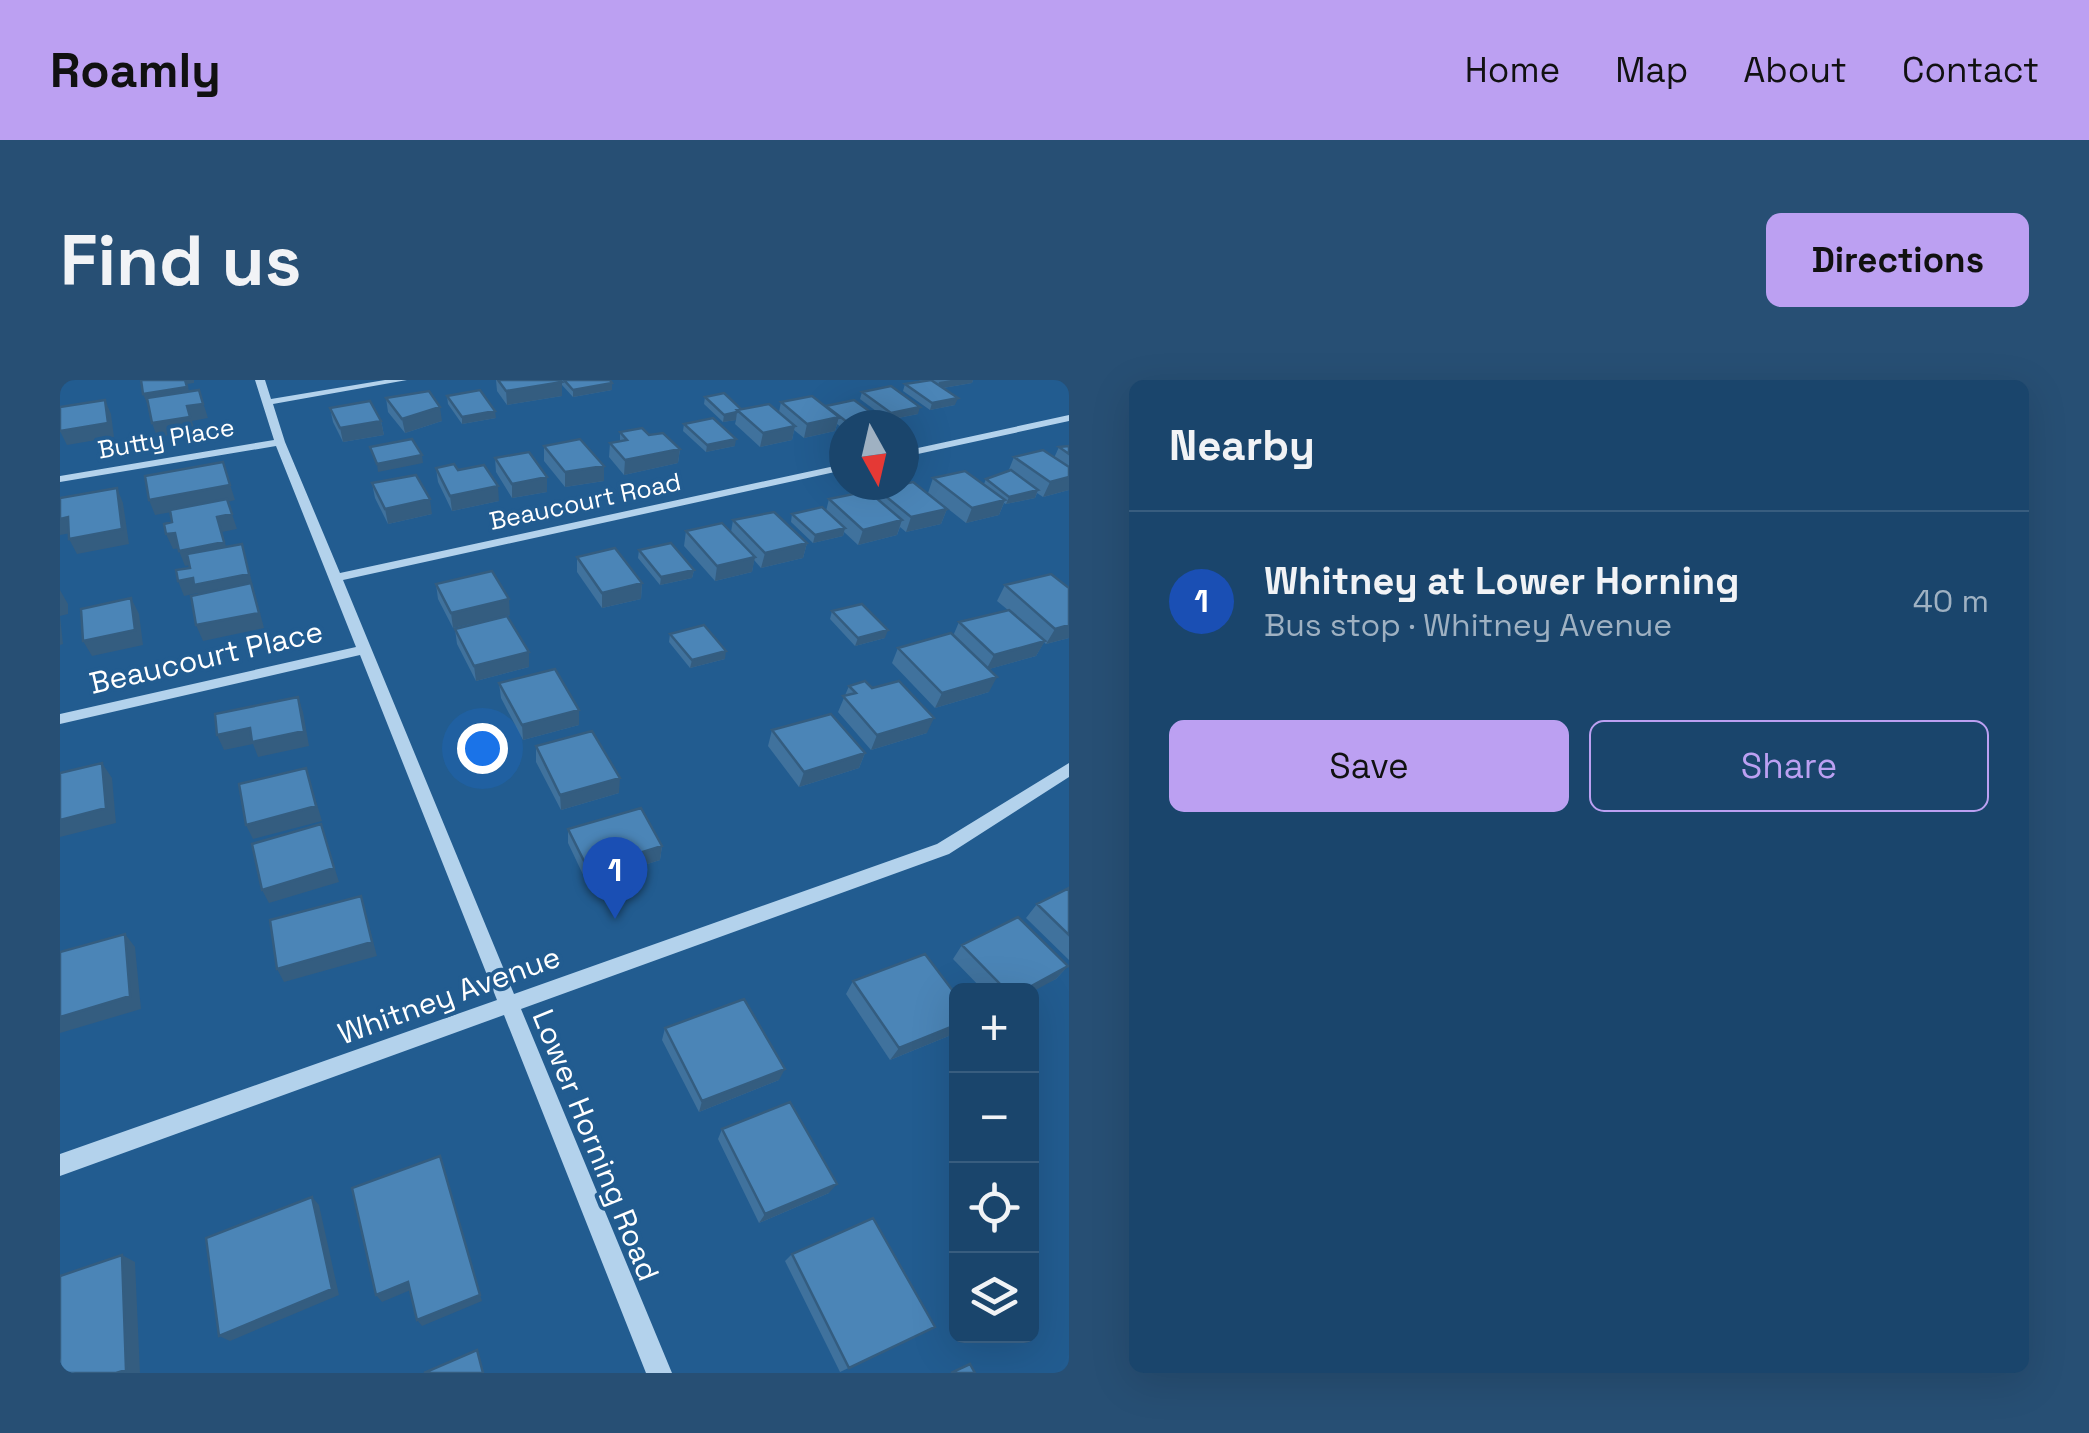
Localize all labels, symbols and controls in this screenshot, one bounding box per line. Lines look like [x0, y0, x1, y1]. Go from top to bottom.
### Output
text: Roamly [50, 40, 221, 101]
text: Home [1465, 48, 1560, 92]
text: Map [1615, 48, 1688, 92]
text: About [1743, 48, 1847, 92]
text: Contact [1902, 48, 2039, 92]
button: Directions [1766, 213, 2029, 307]
text: Find us [60, 216, 301, 305]
street label: Butty Place [95, 410, 237, 466]
north arrow [829, 410, 919, 500]
text: Nearby [1169, 419, 1315, 472]
street label: Beaucourt Road [486, 465, 684, 537]
text: Whitney at Lower Horning [1264, 557, 1739, 605]
text: 1 [1194, 581, 1209, 621]
text: 40 m [1913, 581, 1989, 621]
text: Bus stop · Whitney Avenue [1264, 605, 1672, 645]
street label: Beaucourt Place [85, 611, 327, 703]
button: Save [1169, 720, 1569, 812]
button: Share [1589, 720, 1989, 812]
your location [457, 723, 508, 774]
pin: 1 [582, 836, 648, 919]
street label: Whitney Avenue [333, 937, 565, 1053]
map controls [949, 983, 1039, 1343]
button: + [949, 983, 1039, 1073]
street label: Lower Horning Road [524, 1004, 668, 1286]
button: − [949, 1073, 1039, 1163]
button: locate [949, 1163, 1039, 1253]
button: layers [949, 1253, 1039, 1343]

